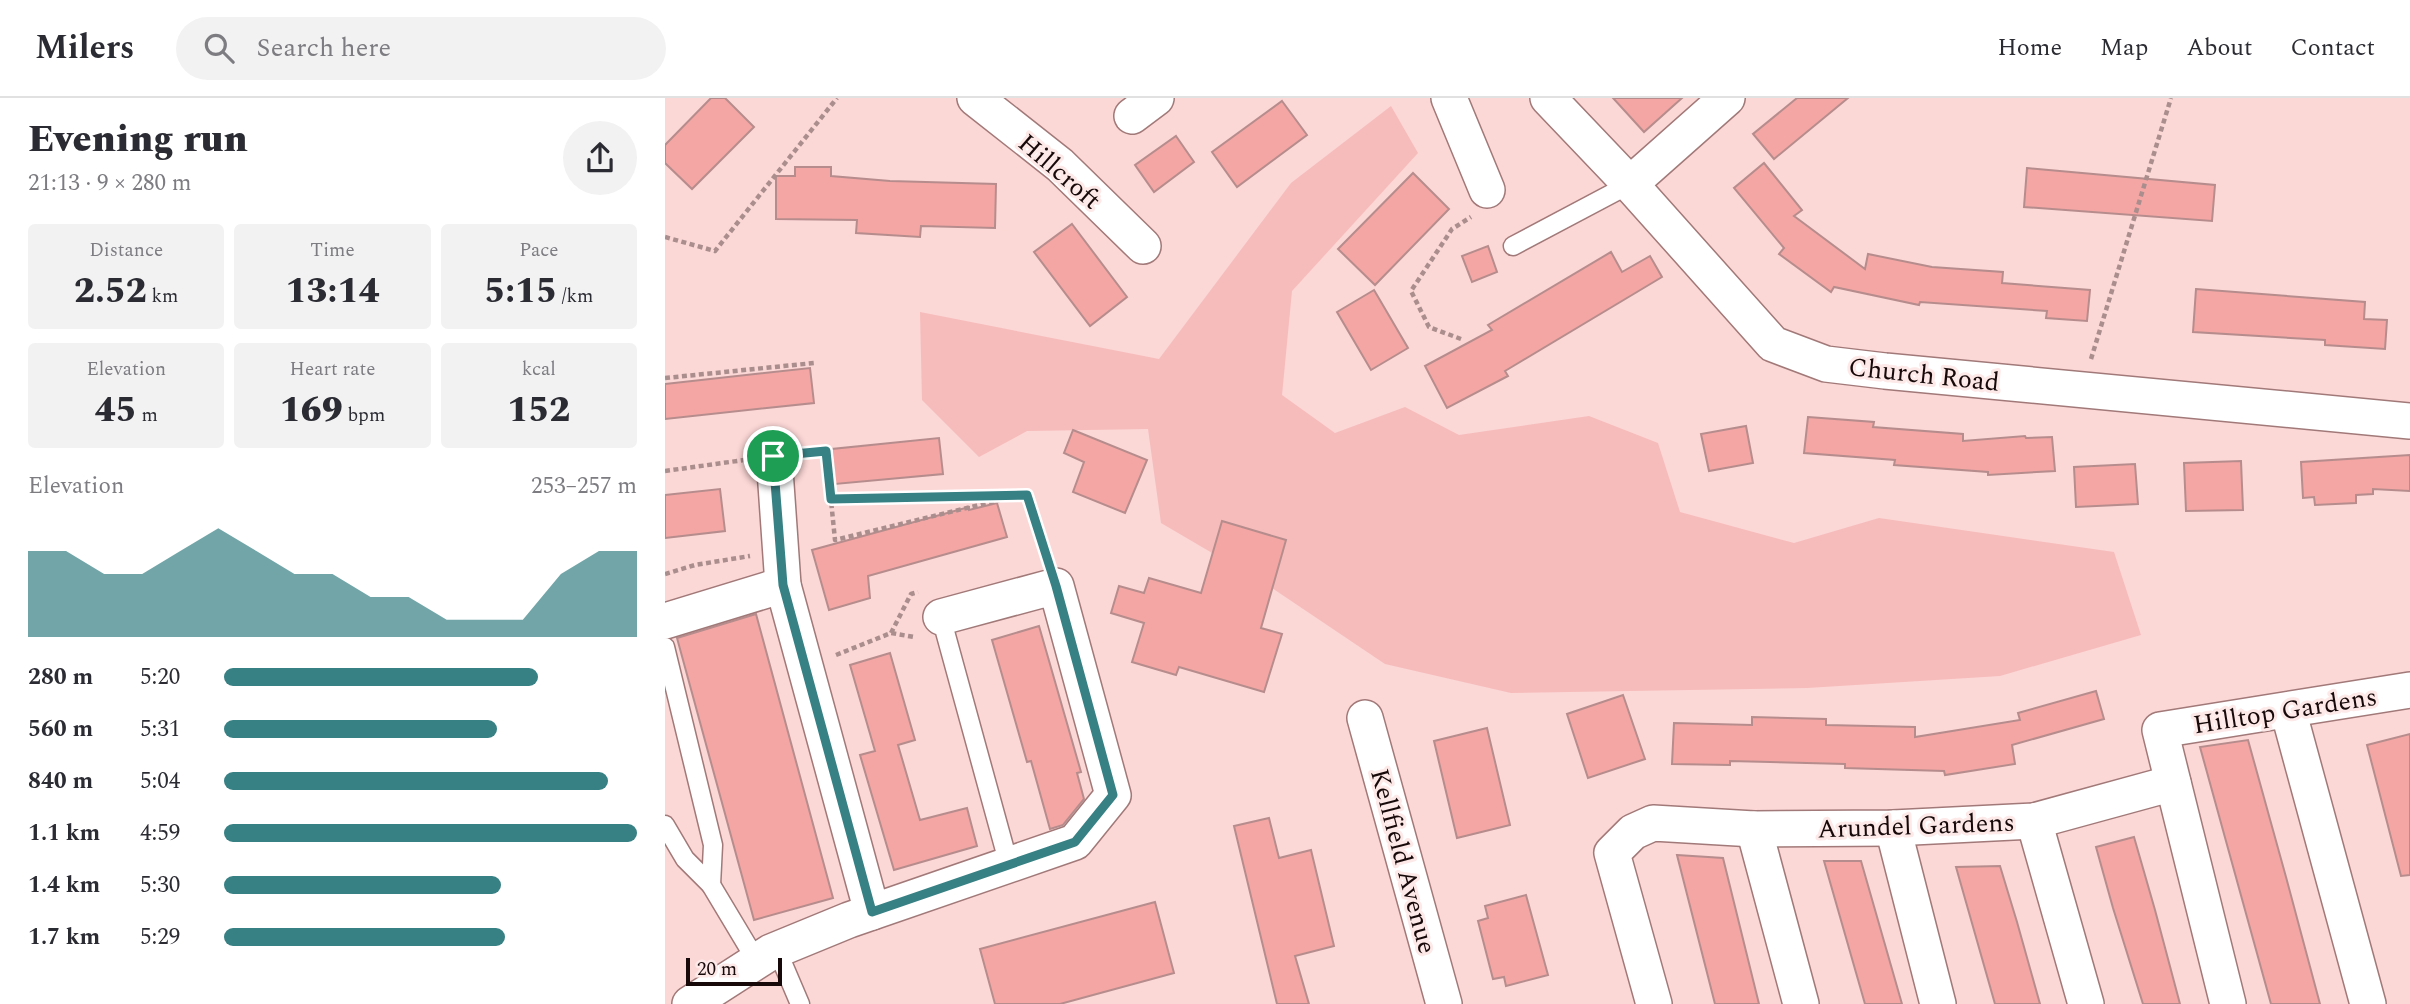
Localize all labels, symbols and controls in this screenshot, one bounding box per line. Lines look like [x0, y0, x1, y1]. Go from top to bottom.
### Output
search box [176, 17, 666, 80]
text: Milers [35, 23, 134, 73]
text: Search here [256, 28, 391, 68]
icon: search [200, 29, 238, 67]
text: Home [1997, 30, 2062, 66]
text: Map [2100, 30, 2148, 66]
text: About [2186, 30, 2252, 66]
text: Contact [2290, 30, 2375, 66]
text: Evening run [28, 111, 248, 169]
button: share [563, 121, 637, 195]
street label: Hillcroft [1009, 124, 1110, 219]
text: 21:13 · 9 × 280 m [28, 166, 192, 201]
text: Distance [89, 236, 163, 265]
text: Time [310, 236, 355, 265]
text: Pace [519, 236, 558, 265]
text: 2.52 [74, 265, 147, 318]
text: 13:14 [286, 265, 379, 318]
text: 5:15 [484, 265, 557, 318]
text: km [147, 282, 178, 311]
text: /km [557, 282, 593, 311]
street label: Church Road [1846, 347, 2001, 403]
text: Elevation [86, 355, 166, 384]
text: Heart rate [290, 355, 375, 384]
text: kcal [522, 355, 556, 384]
text: 45 [95, 384, 137, 437]
text: 169 [280, 384, 343, 437]
text: 152 [507, 384, 570, 437]
text: m [137, 401, 158, 430]
text: bpm [343, 401, 385, 430]
pin [743, 426, 803, 486]
icon: arrive [754, 437, 792, 475]
text: Elevation [28, 469, 124, 504]
text: 253–257 m [531, 469, 637, 504]
text: 280 m [28, 660, 93, 695]
text: 5:20 [140, 660, 180, 695]
street label: Hilltop Gardens [2190, 677, 2380, 745]
text: 560 m [28, 712, 93, 747]
text: 5:31 [140, 712, 180, 747]
text: 840 m [28, 764, 93, 799]
text: 5:04 [140, 764, 180, 799]
street label: Kellfield Avenue [1359, 764, 1447, 958]
street label: Arundel Gardens [1817, 803, 2015, 849]
text: 1.1 km [28, 816, 100, 851]
text: 4:59 [140, 816, 180, 851]
text: 1.4 km [28, 868, 100, 903]
text: 5:30 [140, 868, 180, 903]
text: 1.7 km [28, 920, 100, 955]
text: 5:29 [140, 920, 180, 955]
scale bar [686, 955, 782, 987]
text: 20 m [697, 955, 737, 984]

